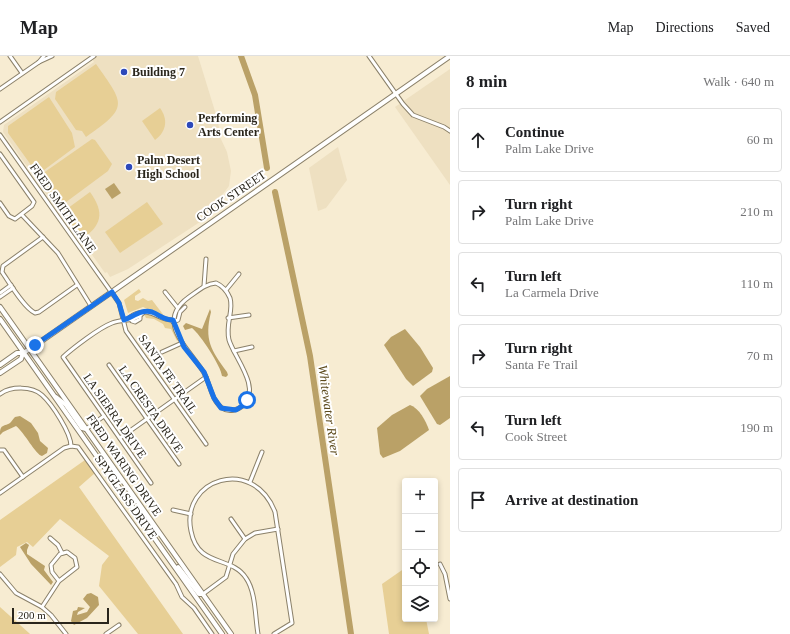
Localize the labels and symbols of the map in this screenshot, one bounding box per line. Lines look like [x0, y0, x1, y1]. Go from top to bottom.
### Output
place label: Building 7 [132, 65, 185, 79]
marker: Building 7 [119, 67, 129, 77]
place label: Performing Arts Center [198, 111, 260, 139]
marker: Performing Arts Center [185, 120, 195, 130]
place label: Palm Desert High School [137, 153, 200, 181]
street label: FRED SMITH LANE [27, 161, 99, 255]
marker: Palm Desert High School [124, 162, 134, 172]
street label: COOK STREET [194, 167, 269, 224]
street label: SANTA FE TRAIL [135, 332, 201, 416]
route end [26, 336, 44, 354]
street label: LA CRESTA DRIVE [116, 363, 186, 455]
water label: Whitewater River [315, 364, 343, 457]
street label: LA SIERRA DRIVE [81, 371, 149, 461]
route start [238, 391, 256, 409]
street label: FRED WARING DRIVE [84, 411, 164, 519]
street label: SPYGLASS DRIVE [92, 452, 160, 542]
scale bar [12, 606, 109, 625]

